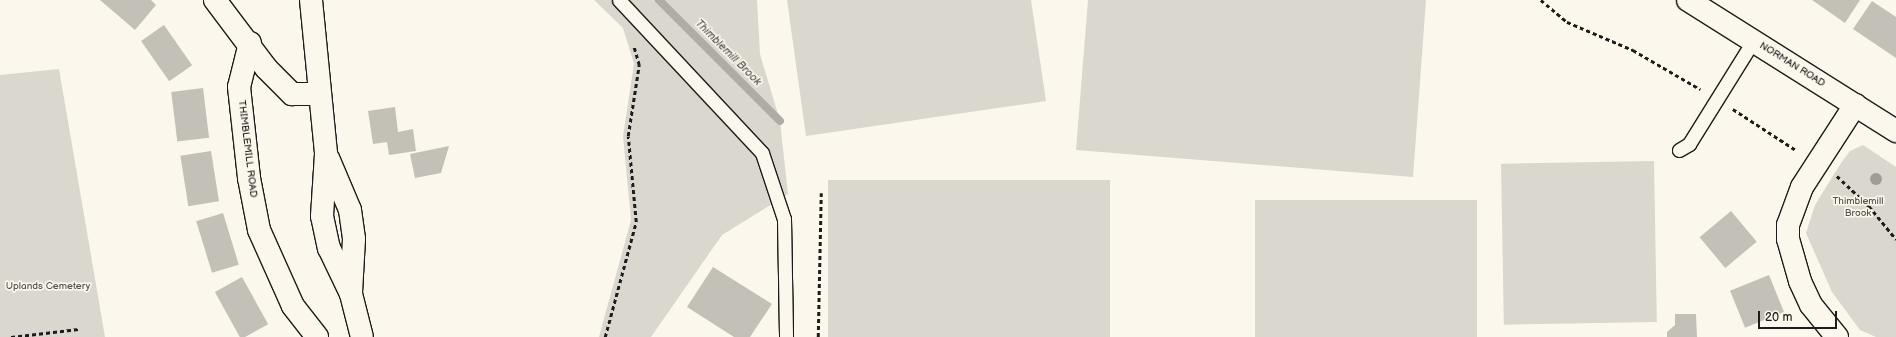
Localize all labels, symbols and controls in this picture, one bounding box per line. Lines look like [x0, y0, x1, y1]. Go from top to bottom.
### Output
water label: Thimblemill Brook [692, 17, 764, 89]
street label: NORMAN ROAD [1757, 40, 1827, 90]
street label: THIMBLEMILL ROAD [235, 100, 259, 198]
park label: Thimblemill Brook [1833, 195, 1883, 218]
park label: Uplands Cemetery [6, 281, 90, 293]
scale bar [1760, 303, 1839, 329]
text: 20 m [1765, 310, 1792, 325]

